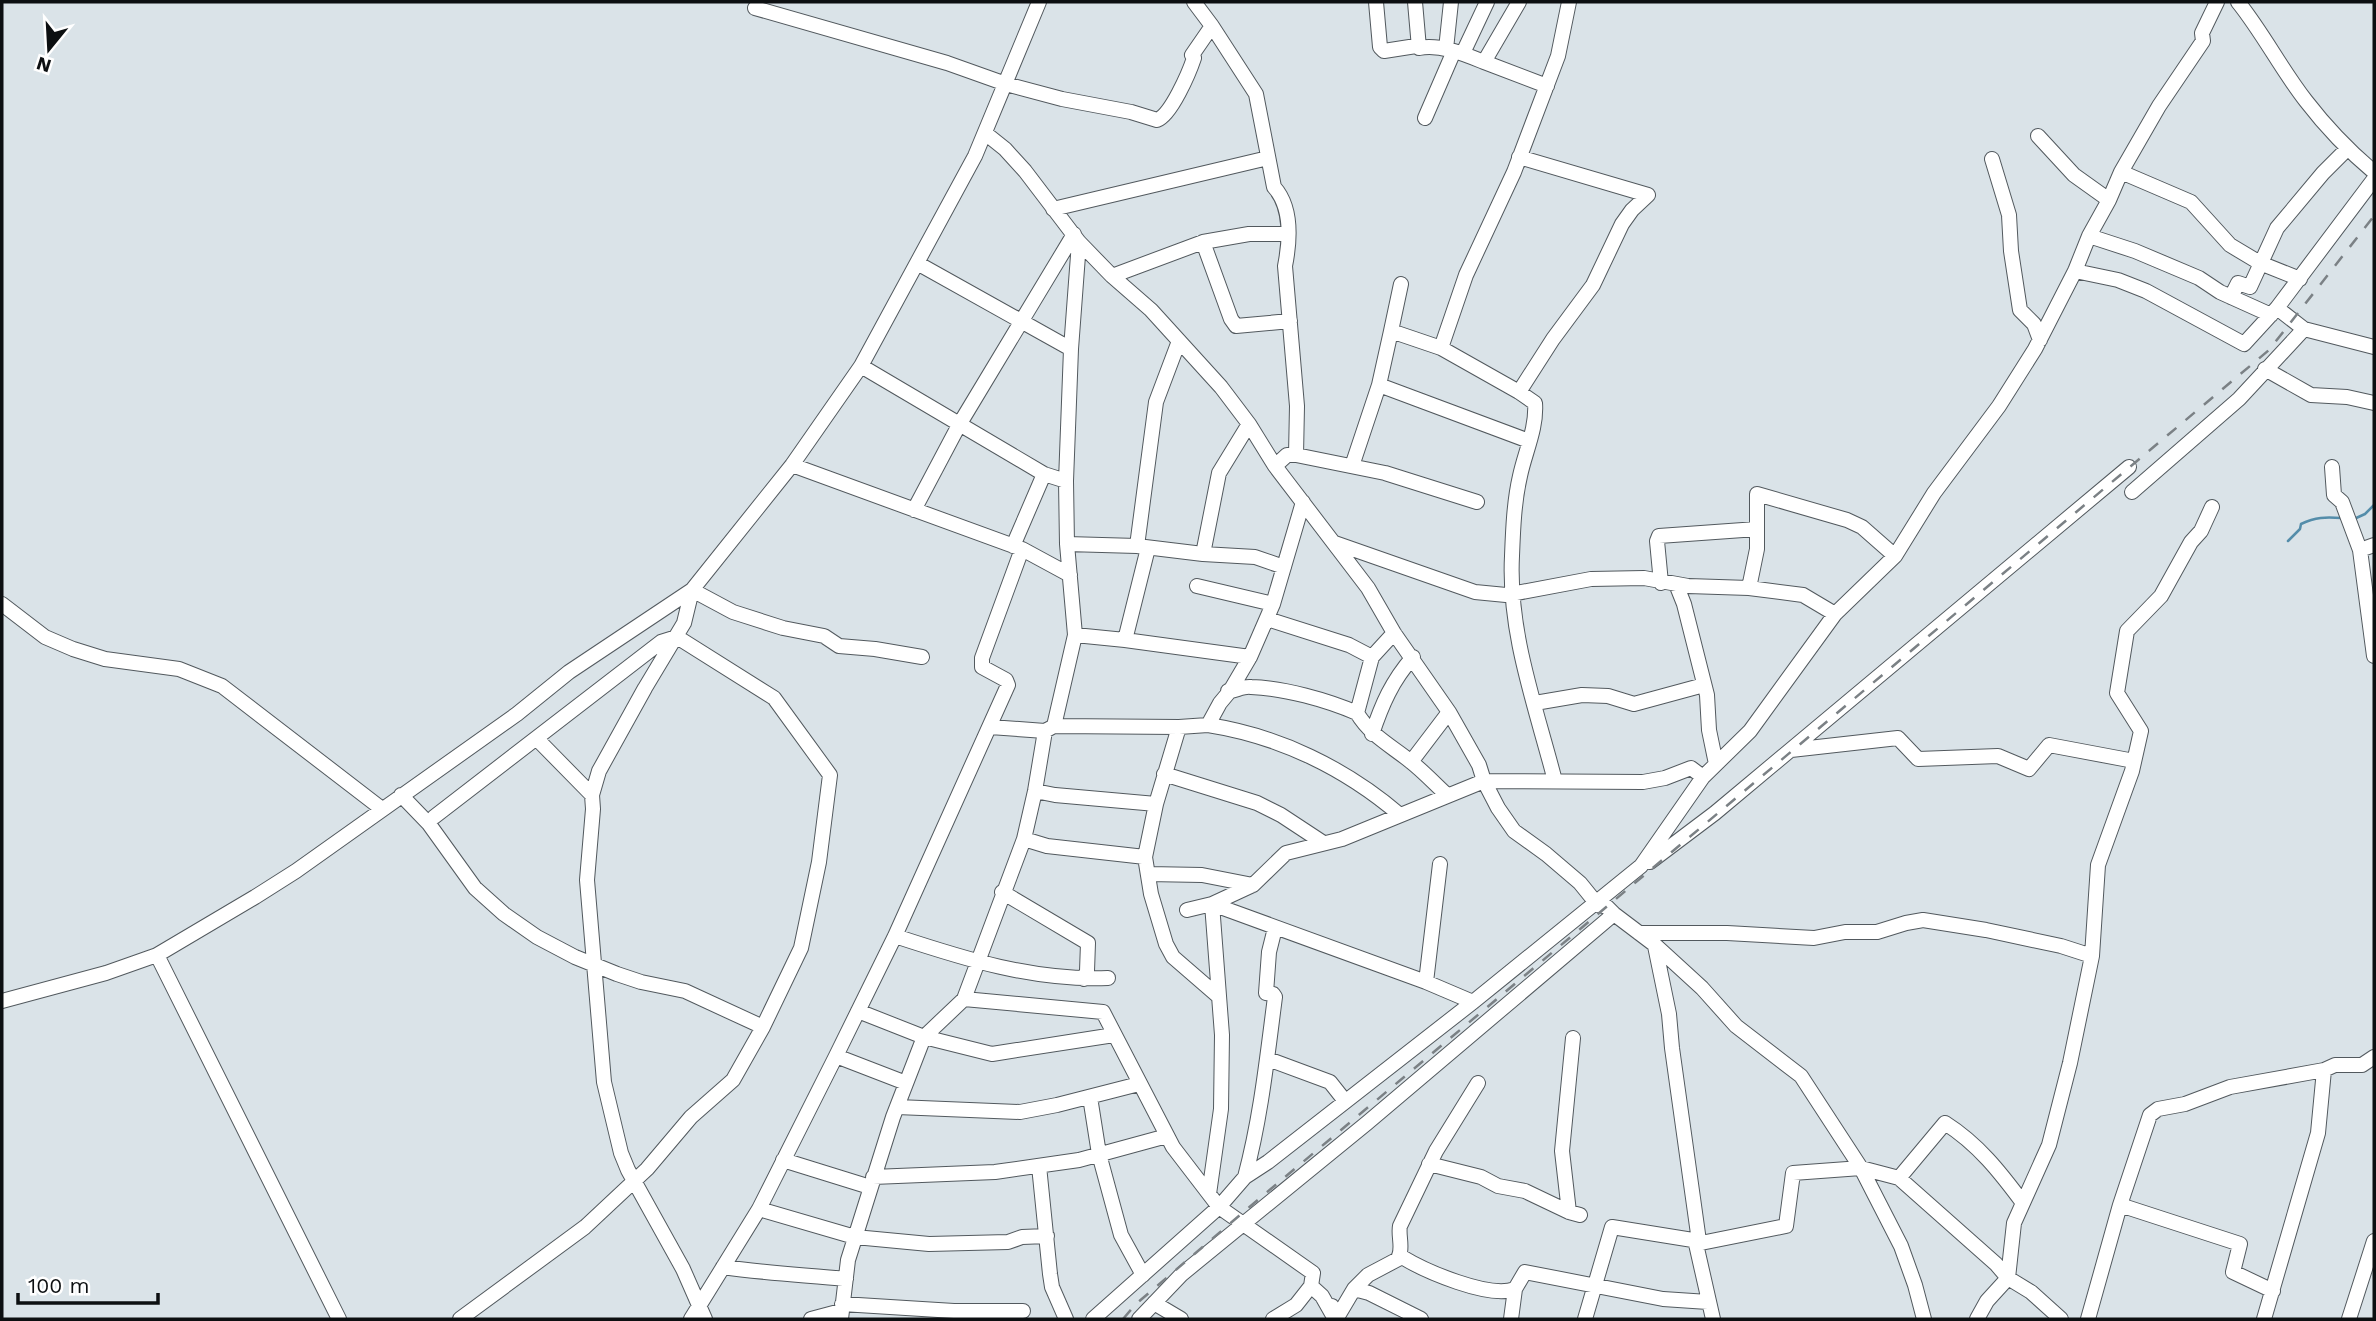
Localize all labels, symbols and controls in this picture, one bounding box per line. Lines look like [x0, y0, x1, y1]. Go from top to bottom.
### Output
north arrow [14, 14, 84, 84]
text: N [34, 52, 54, 78]
scale bar [18, 1262, 158, 1306]
text: 100 m [28, 1273, 90, 1298]

